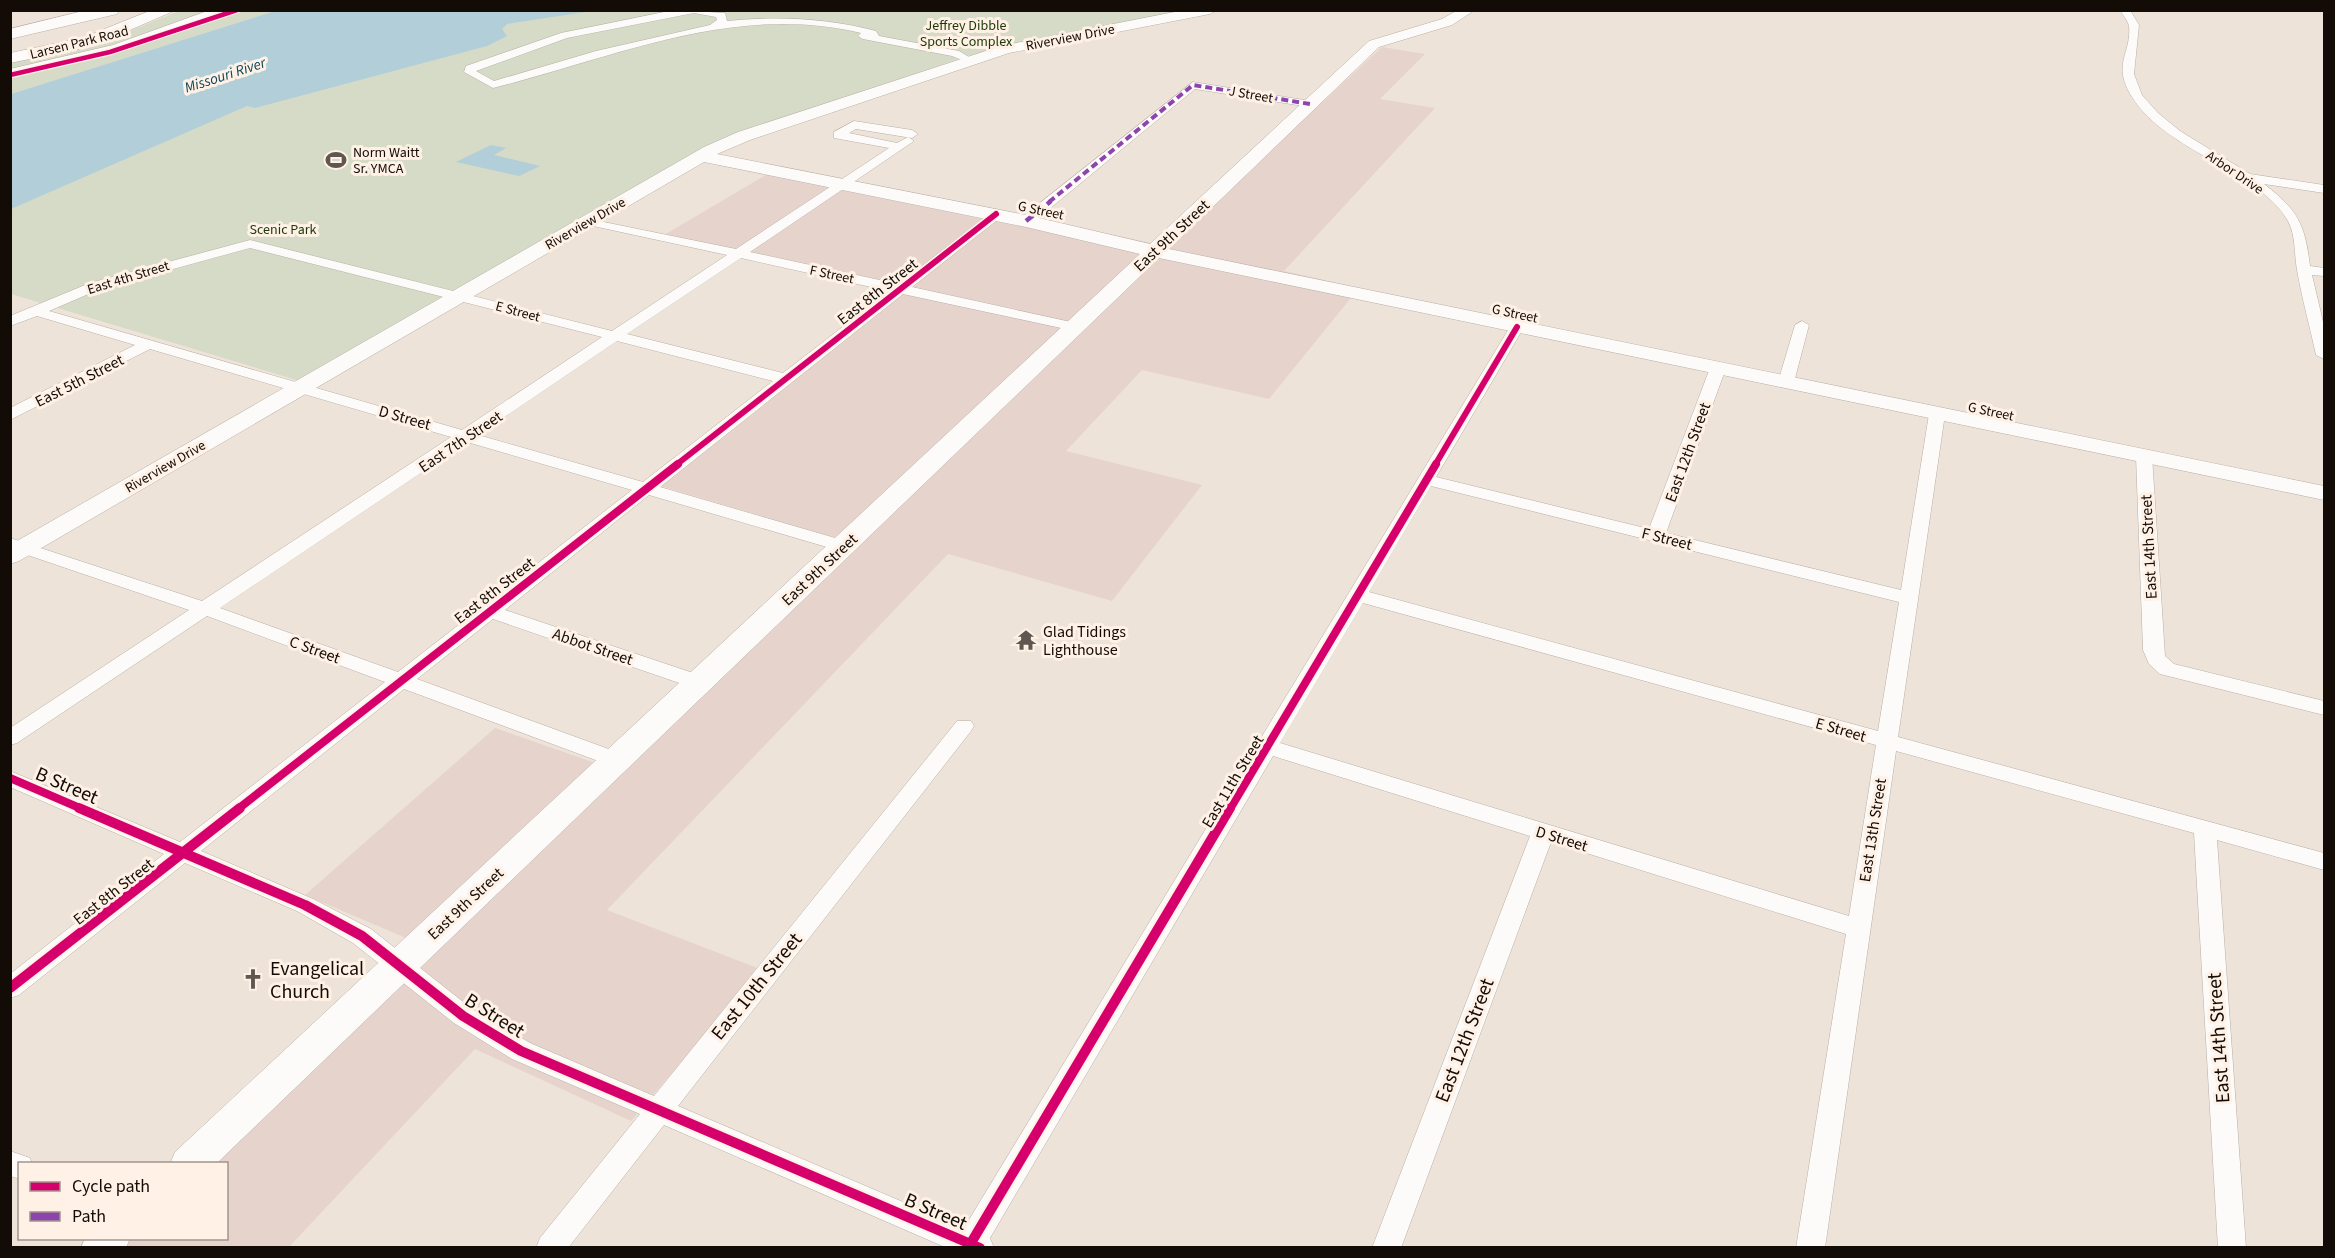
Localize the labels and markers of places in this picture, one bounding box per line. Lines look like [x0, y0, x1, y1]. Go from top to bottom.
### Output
place label: Norm Waitt Sr. YMCA [353, 143, 420, 179]
sports icon: Norm Waitt Sr. YMCA [324, 148, 348, 172]
place label: Glad Tidings Lighthouse [1043, 621, 1126, 661]
temple icon: Glad Tidings Lighthouse [1014, 628, 1038, 652]
place label: Evangelical Church [270, 955, 364, 1006]
church icon: Evangelical Church [241, 967, 265, 991]

